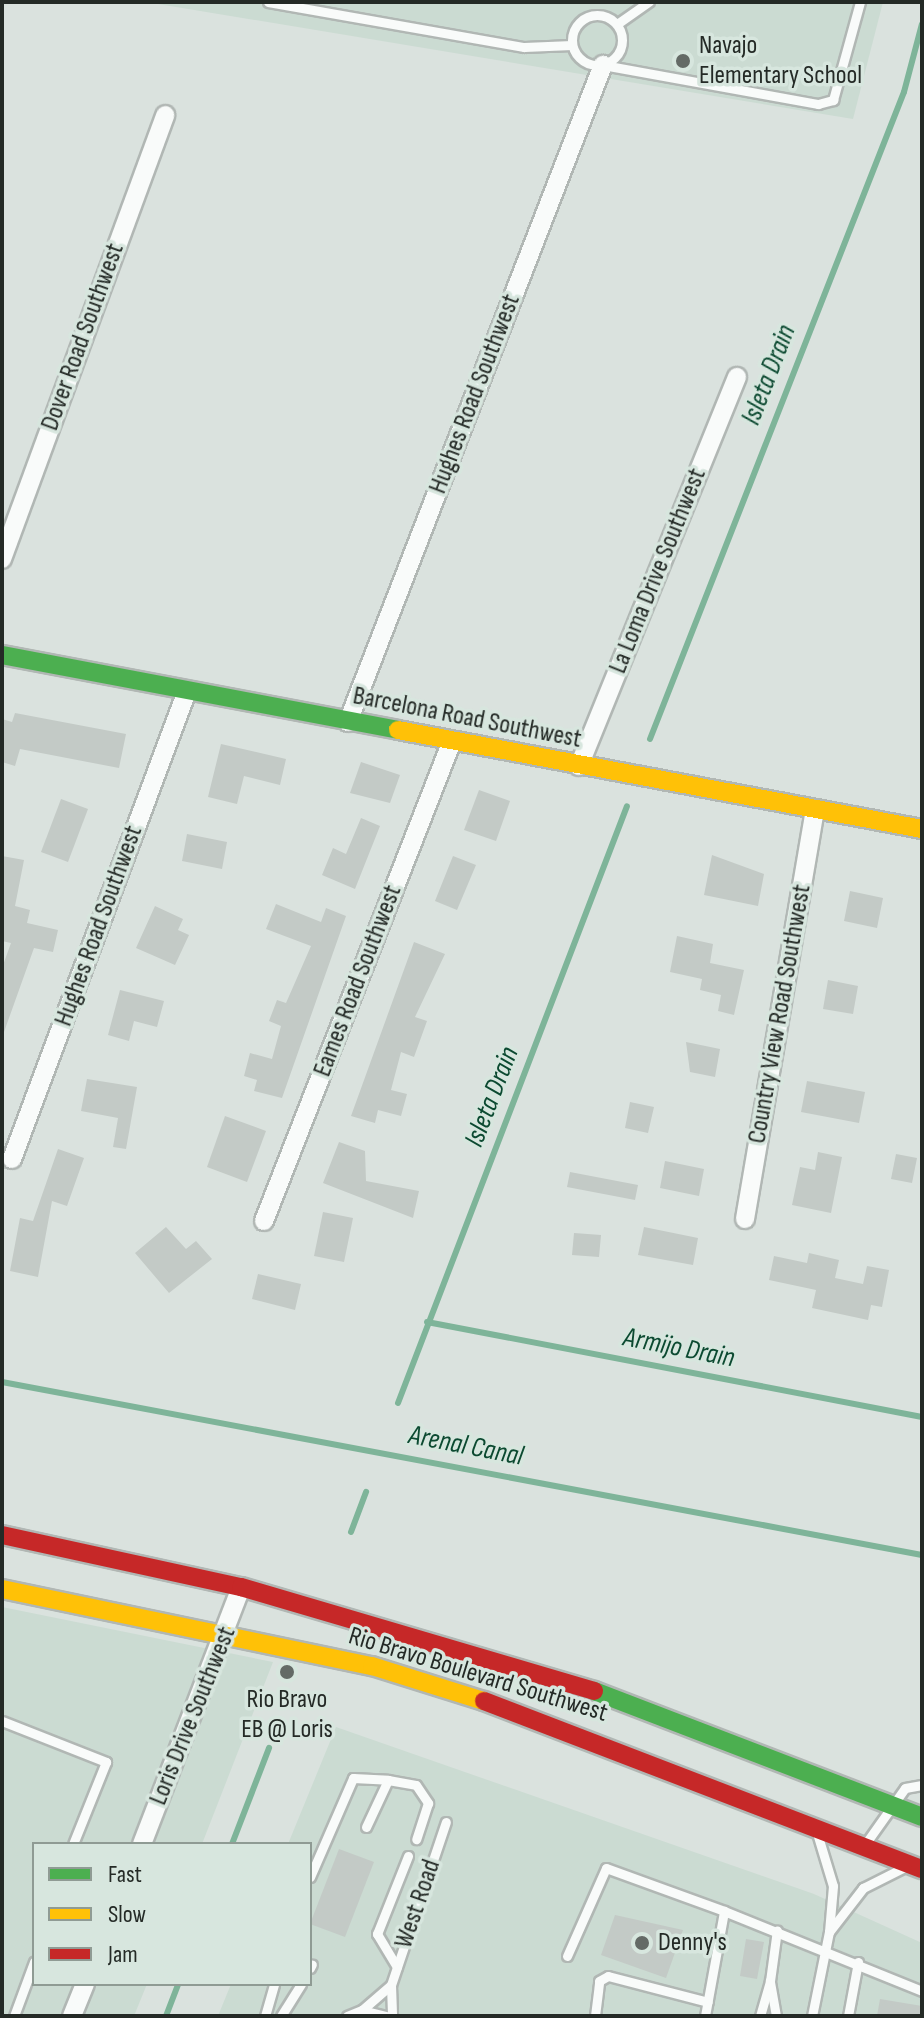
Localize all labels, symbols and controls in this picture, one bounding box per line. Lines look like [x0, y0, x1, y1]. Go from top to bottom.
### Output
place label: Navajo Elementary School [699, 30, 862, 92]
marker: Navajo Elementary School [674, 52, 692, 70]
street label: Dover Road Southwest [35, 239, 131, 435]
street label: Hughes Road Southwest [423, 290, 527, 498]
water label: Isleta Drain [735, 320, 803, 430]
street label: La Loma Drive Southwest [603, 464, 713, 678]
street label: Barcelona Road Southwest [350, 681, 584, 755]
street label: Hughes Road Southwest [48, 822, 150, 1030]
street label: Eames Road Southwest [307, 881, 409, 1081]
street label: Country View Road Southwest [742, 882, 818, 1146]
water label: Isleta Drain [458, 1042, 526, 1152]
water label: Armijo Drain [621, 1321, 737, 1375]
water label: Arenal Canal [406, 1418, 526, 1474]
street label: Rio Bravo Boulevard Southwest [345, 1621, 611, 1729]
street label: Loris Drive Southwest [143, 1622, 243, 1810]
marker: Rio Bravo EB @ Loris [278, 1663, 296, 1681]
place label: Rio Bravo EB @ Loris [241, 1684, 333, 1746]
legend [32, 1842, 312, 1986]
street label: West Road [388, 1856, 448, 1952]
text: Fast [108, 1860, 142, 1889]
text: Slow [108, 1900, 146, 1929]
place label: Denny's [658, 1927, 727, 1959]
marker: Denny's [633, 1934, 651, 1952]
text: Jam [108, 1940, 138, 1969]

